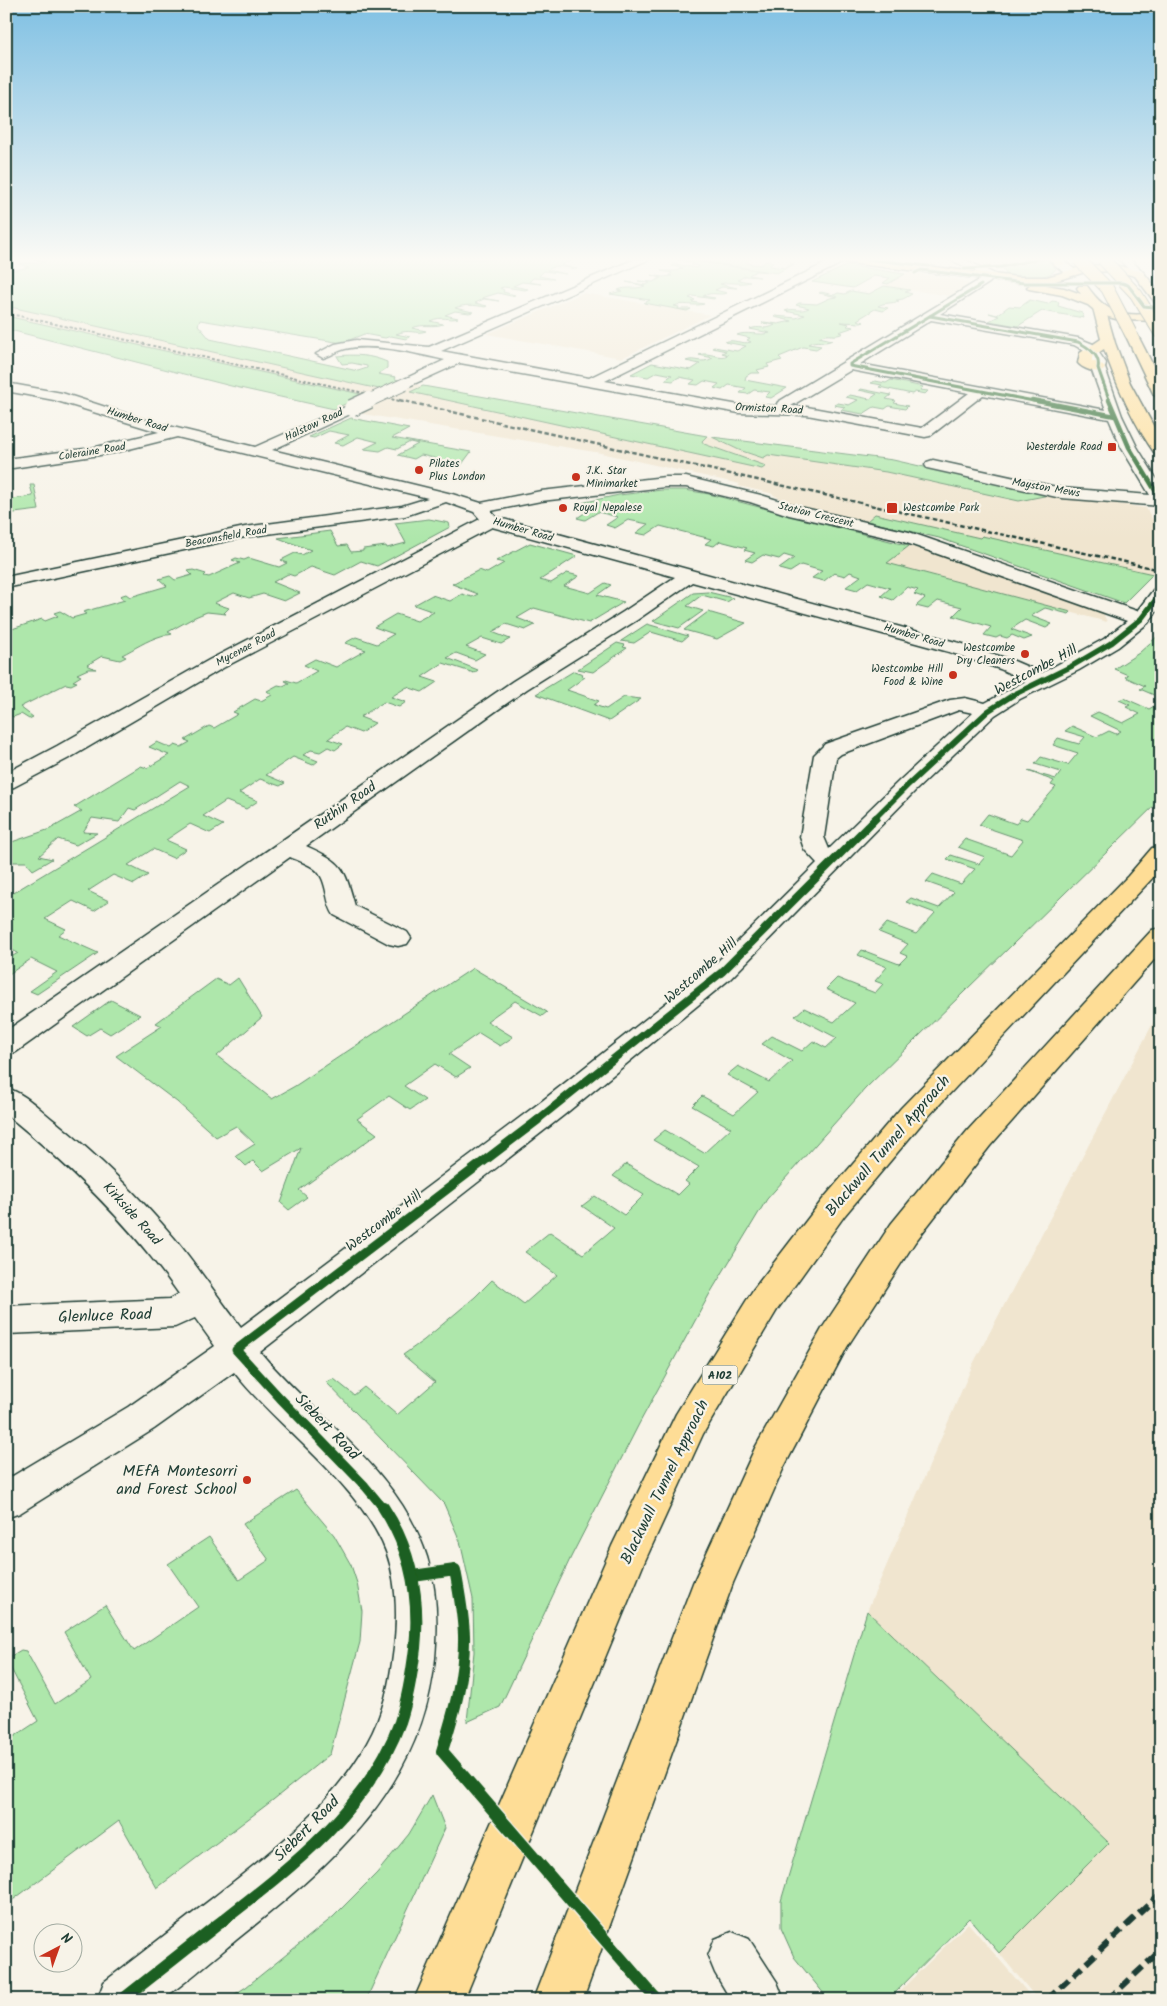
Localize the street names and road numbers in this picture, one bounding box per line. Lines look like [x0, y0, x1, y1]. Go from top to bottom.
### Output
street label: Ormiston Road [735, 398, 804, 420]
street label: Humber Road [105, 402, 170, 438]
street label: Halstow Road [282, 403, 347, 446]
street label: Coleraine Road [57, 438, 127, 466]
street label: Mayston Mews [1010, 473, 1082, 503]
street label: Station Crescent [776, 497, 856, 533]
street label: Humber Road [491, 513, 556, 547]
street label: Beaconsfield Road [184, 521, 269, 553]
street label: Humber Road [882, 619, 947, 653]
street label: Mycenae Road [213, 624, 280, 671]
street label: Westcombe Hill [991, 639, 1082, 701]
street label: Ruthin Road [309, 776, 382, 836]
street label: Westcombe Hill [659, 932, 743, 1009]
street label: Blackwall Tunnel Approach [819, 1070, 957, 1222]
street label: Kirkside Road [97, 1177, 167, 1251]
street label: Westcombe Hill [341, 1184, 427, 1257]
street label: Glenluce Road [58, 1302, 153, 1330]
road number: A102 [702, 1366, 738, 1384]
street label: Siebert Road [288, 1388, 366, 1467]
street label: Blackwall Tunnel Approach [614, 1395, 716, 1569]
street label: Siebert Road [268, 1789, 347, 1868]

